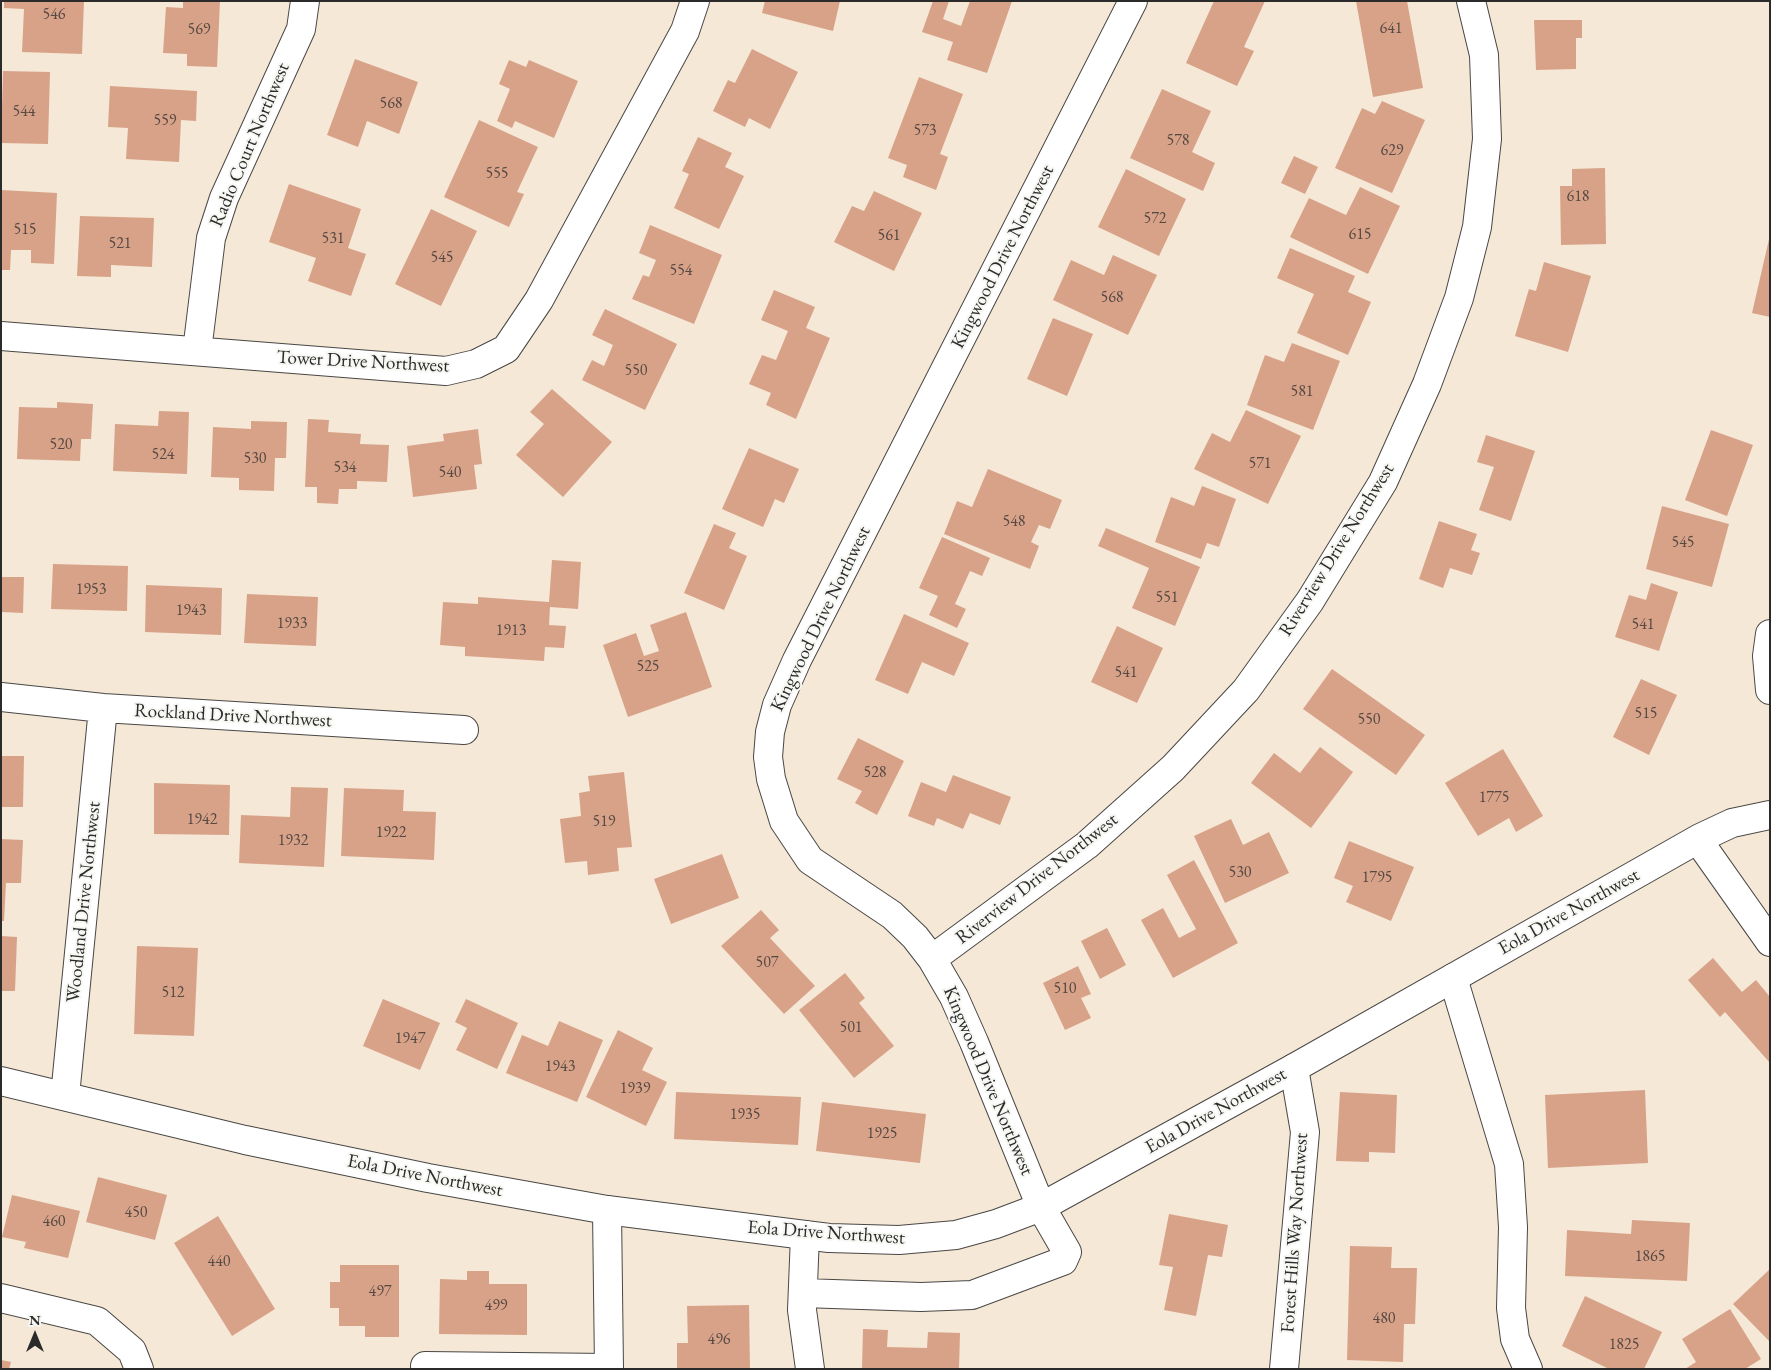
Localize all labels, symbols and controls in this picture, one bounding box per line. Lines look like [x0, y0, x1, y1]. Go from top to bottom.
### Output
house number: 546 [42, 5, 66, 25]
house number: 641 [1379, 19, 1403, 39]
house number: 569 [187, 20, 211, 40]
street label: Radio Court Northwest [205, 60, 295, 230]
house number: 568 [379, 94, 403, 114]
house number: 544 [12, 102, 36, 122]
house number: 559 [153, 111, 177, 131]
house number: 573 [913, 121, 937, 141]
house number: 578 [1166, 131, 1190, 151]
house number: 629 [1380, 141, 1404, 161]
street label: Kingwood Drive Northwest [947, 161, 1059, 353]
house number: 555 [485, 164, 509, 184]
house number: 618 [1566, 187, 1590, 207]
house number: 572 [1143, 209, 1167, 229]
house number: 515 [13, 220, 37, 240]
house number: 615 [1348, 225, 1372, 245]
house number: 561 [877, 226, 901, 246]
house number: 531 [321, 229, 345, 249]
house number: 521 [108, 234, 132, 254]
house number: 545 [430, 248, 454, 268]
house number: 554 [669, 261, 693, 281]
house number: 568 [1100, 288, 1124, 308]
street label: Tower Drive Northwest [276, 346, 450, 378]
house number: 550 [624, 361, 648, 381]
house number: 581 [1290, 382, 1314, 402]
house number: 520 [49, 435, 73, 455]
house number: 524 [151, 445, 175, 465]
house number: 530 [243, 449, 267, 469]
house number: 571 [1248, 454, 1272, 474]
house number: 534 [333, 458, 357, 478]
street label: Riverview Drive Northwest [1274, 459, 1400, 641]
house number: 540 [438, 463, 462, 483]
house number: 548 [1002, 512, 1026, 532]
street label: Kingwood Drive Northwest [766, 523, 876, 715]
house number: 545 [1671, 533, 1695, 553]
house number: 1953 [76, 580, 106, 600]
house number: 551 [1155, 588, 1179, 608]
house number: 1943 [176, 601, 206, 621]
house number: 1933 [277, 614, 307, 634]
house number: 541 [1631, 615, 1655, 635]
house number: 1913 [496, 621, 526, 641]
house number: 525 [636, 657, 660, 677]
house number: 541 [1114, 663, 1138, 683]
street label: Rockland Drive Northwest [134, 699, 332, 733]
house number: 515 [1634, 704, 1658, 724]
house number: 550 [1357, 710, 1381, 730]
house number: 528 [863, 763, 887, 783]
house number: 1775 [1479, 788, 1509, 808]
street label: Woodland Drive Northwest [62, 800, 106, 1004]
street label: Riverview Drive Northwest [951, 809, 1123, 949]
house number: 1942 [187, 810, 217, 830]
house number: 519 [592, 812, 616, 832]
house number: 1922 [376, 823, 406, 843]
house number: 1932 [278, 831, 308, 851]
house number: 530 [1228, 863, 1252, 883]
street label: Eola Drive Northwest [1494, 864, 1644, 960]
house number: 1795 [1362, 868, 1392, 888]
house number: 507 [755, 953, 779, 973]
house number: 510 [1053, 979, 1077, 999]
house number: 512 [161, 983, 185, 1003]
street label: Kingwood Drive Northwest [938, 983, 1038, 1179]
house number: 501 [839, 1018, 863, 1038]
house number: 1947 [395, 1029, 425, 1049]
house number: 1943 [545, 1057, 575, 1077]
street label: Eola Drive Northwest [1141, 1063, 1291, 1159]
house number: 1939 [620, 1079, 650, 1099]
house number: 1935 [730, 1105, 760, 1125]
house number: 1925 [867, 1124, 897, 1144]
street label: Forest Hills Way Northwest [1277, 1132, 1313, 1334]
street label: Eola Drive Northwest [345, 1150, 505, 1202]
house number: 450 [124, 1203, 148, 1223]
house number: 460 [42, 1212, 66, 1232]
street label: Eola Drive Northwest [746, 1216, 906, 1250]
house number: 1865 [1635, 1247, 1665, 1267]
house number: 440 [207, 1252, 231, 1272]
house number: 497 [368, 1282, 392, 1302]
house number: 499 [484, 1296, 508, 1316]
house number: 480 [1372, 1309, 1396, 1329]
north arrow [10, 1310, 60, 1360]
text: N [29, 1311, 41, 1329]
house number: 496 [707, 1330, 731, 1350]
house number: 1825 [1609, 1335, 1639, 1355]

